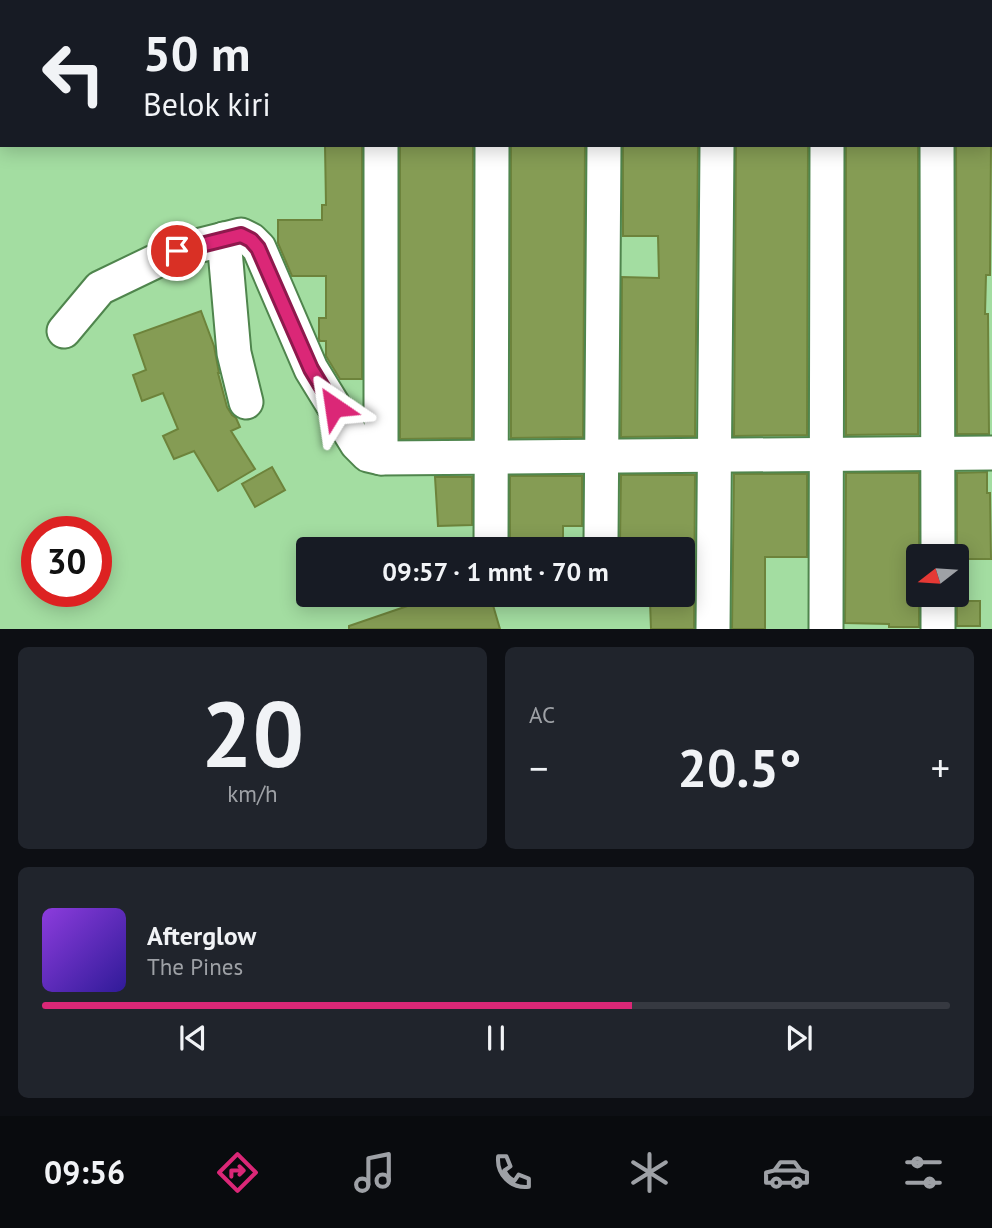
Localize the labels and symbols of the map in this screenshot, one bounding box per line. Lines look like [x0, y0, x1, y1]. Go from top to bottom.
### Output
pin [147, 221, 207, 281]
position arrow [297, 370, 371, 444]
speed limit sign: 30 [21, 516, 112, 607]
north arrow [906, 544, 970, 607]

